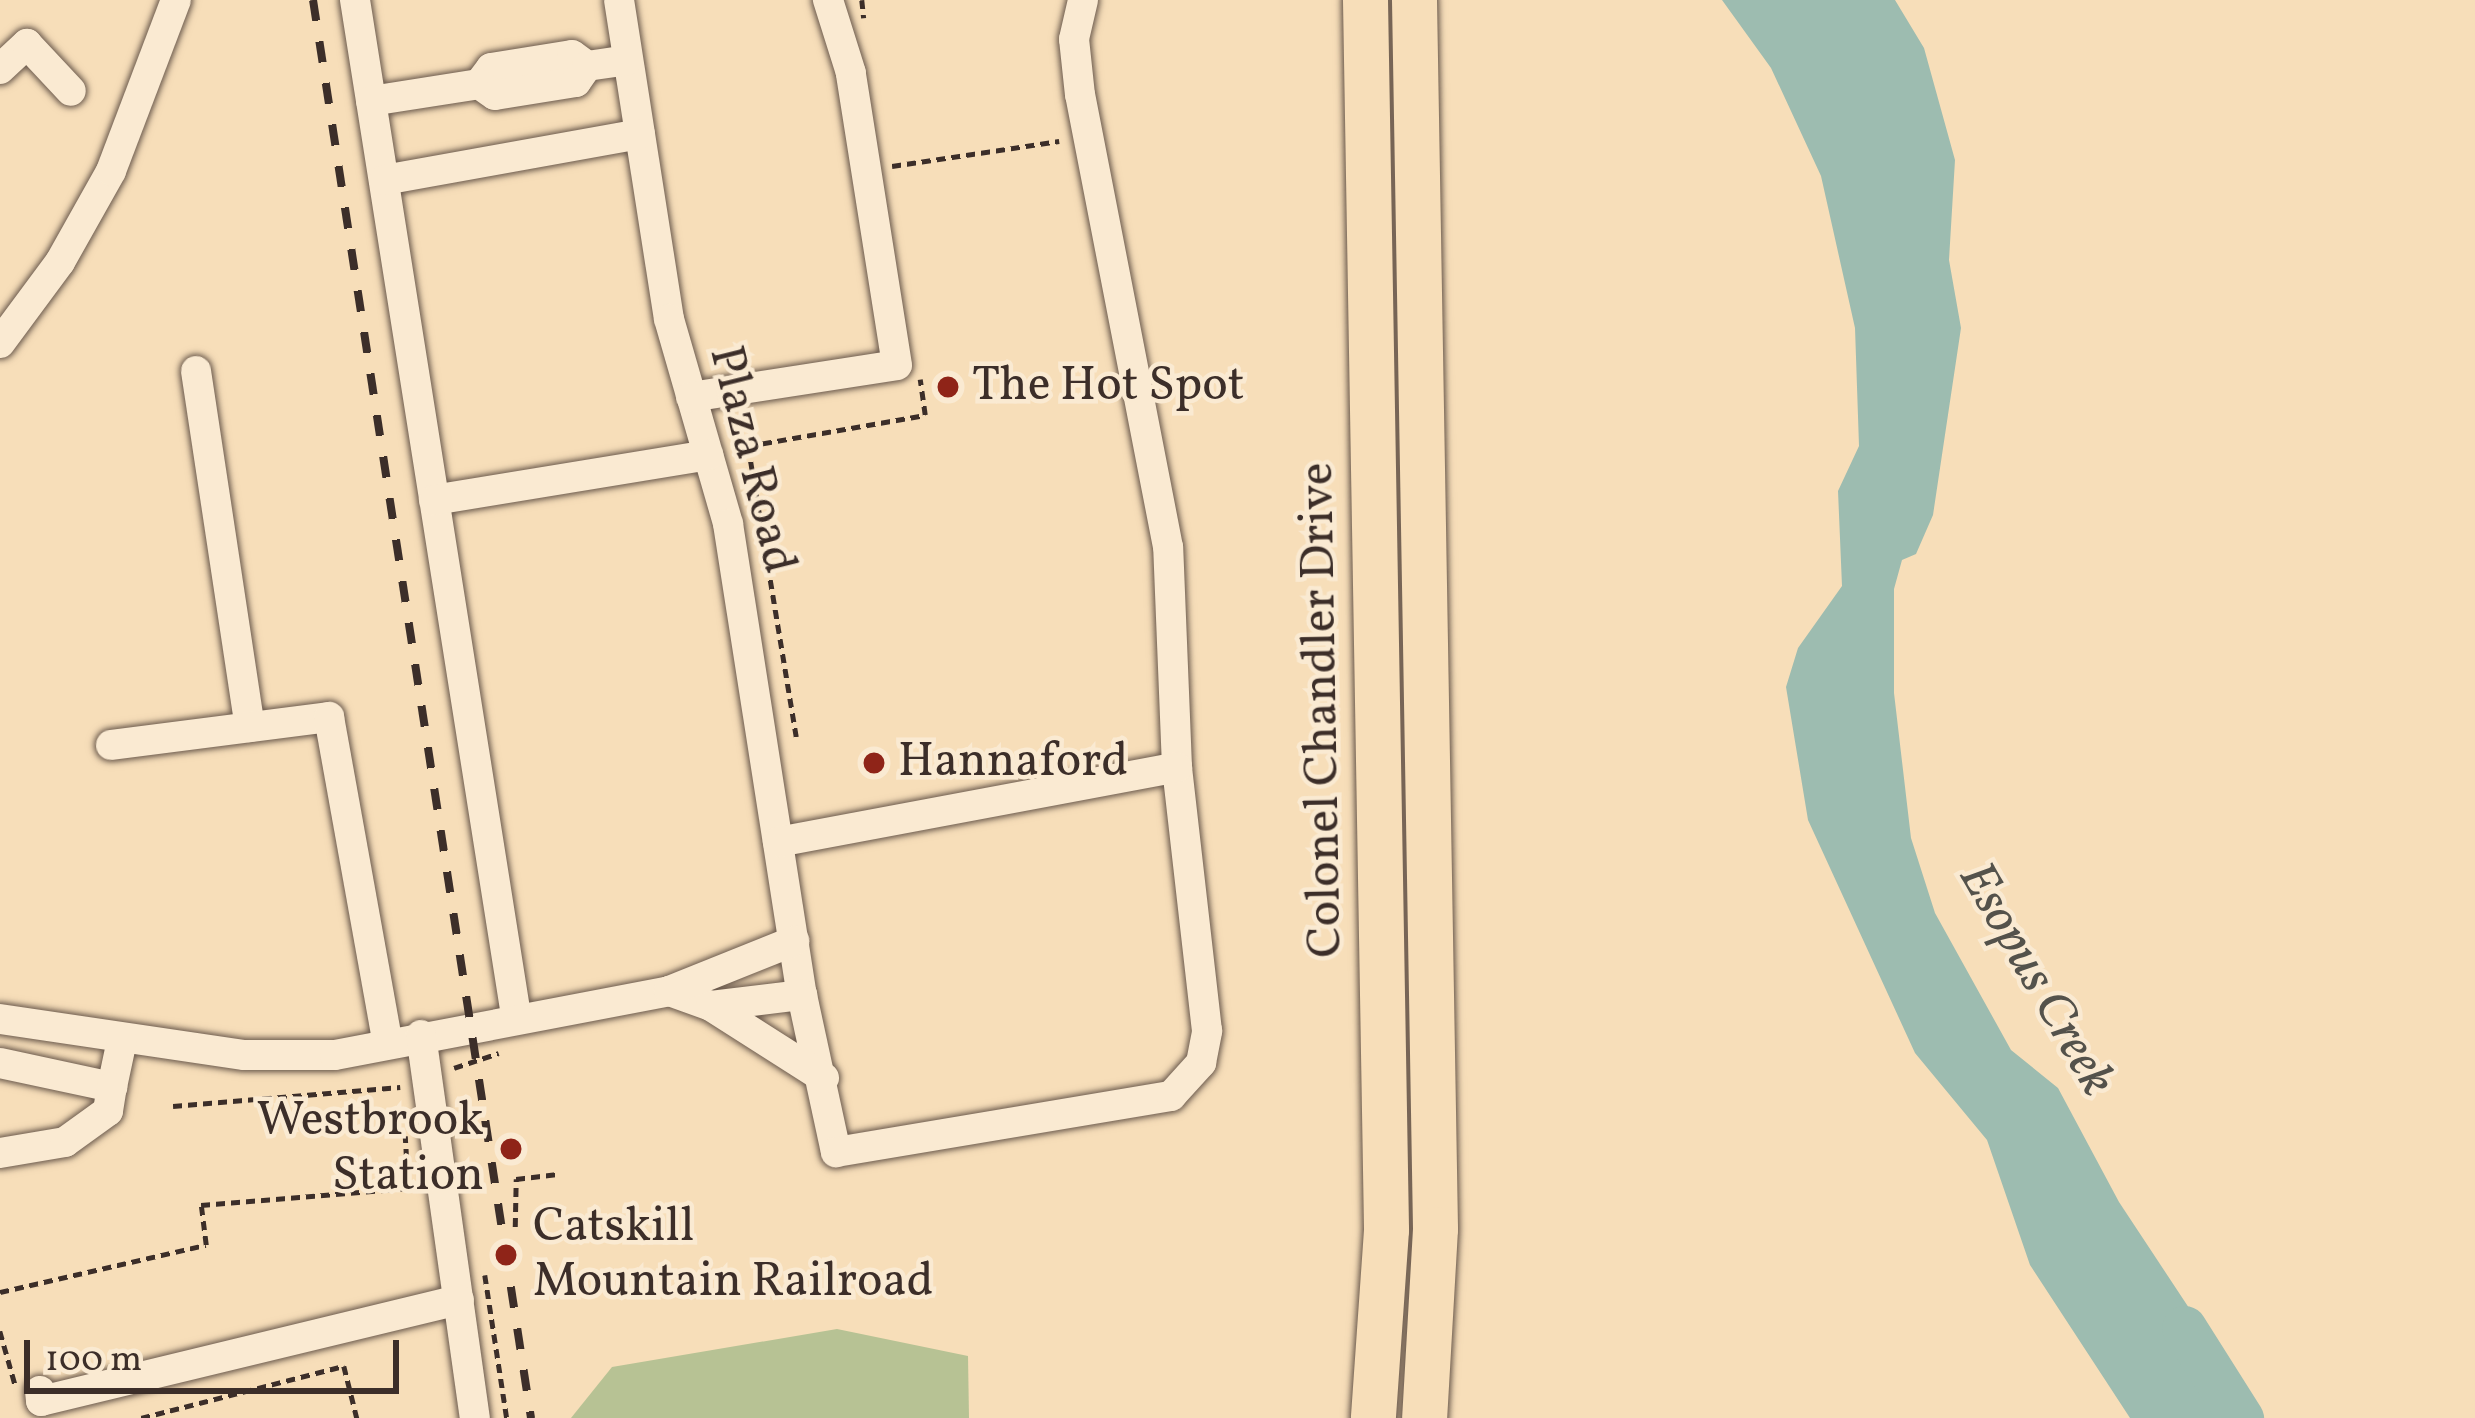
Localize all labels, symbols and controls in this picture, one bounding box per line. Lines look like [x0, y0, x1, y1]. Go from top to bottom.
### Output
street label: Plaza Road [695, 340, 807, 580]
place label: The Hot Spot [972, 358, 1245, 416]
marker: The Hot Spot [935, 374, 961, 400]
street label: Colonel Chandler Drive [1290, 462, 1356, 958]
place label: Hannaford [898, 734, 1128, 792]
marker: Hannaford [861, 750, 887, 776]
water label: Esopus Creek [1944, 852, 2126, 1108]
place label: Westbrook Station [256, 1092, 484, 1205]
marker: Westbrook Station [495, 1133, 527, 1165]
place label: Catskill Mountain Railroad [533, 1198, 934, 1311]
marker: Catskill Mountain Railroad [490, 1239, 522, 1271]
scale bar [30, 1316, 405, 1390]
text: 100 m [45, 1336, 142, 1386]

